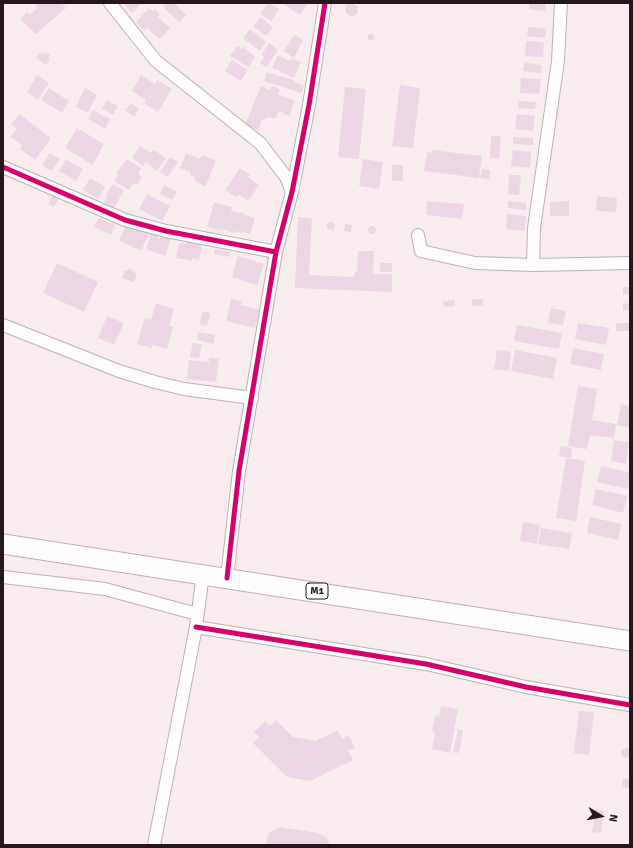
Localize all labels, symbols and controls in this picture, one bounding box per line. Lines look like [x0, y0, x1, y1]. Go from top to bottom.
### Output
road number: M1 [306, 583, 328, 599]
north arrow [581, 796, 621, 836]
text: N [606, 813, 620, 823]

